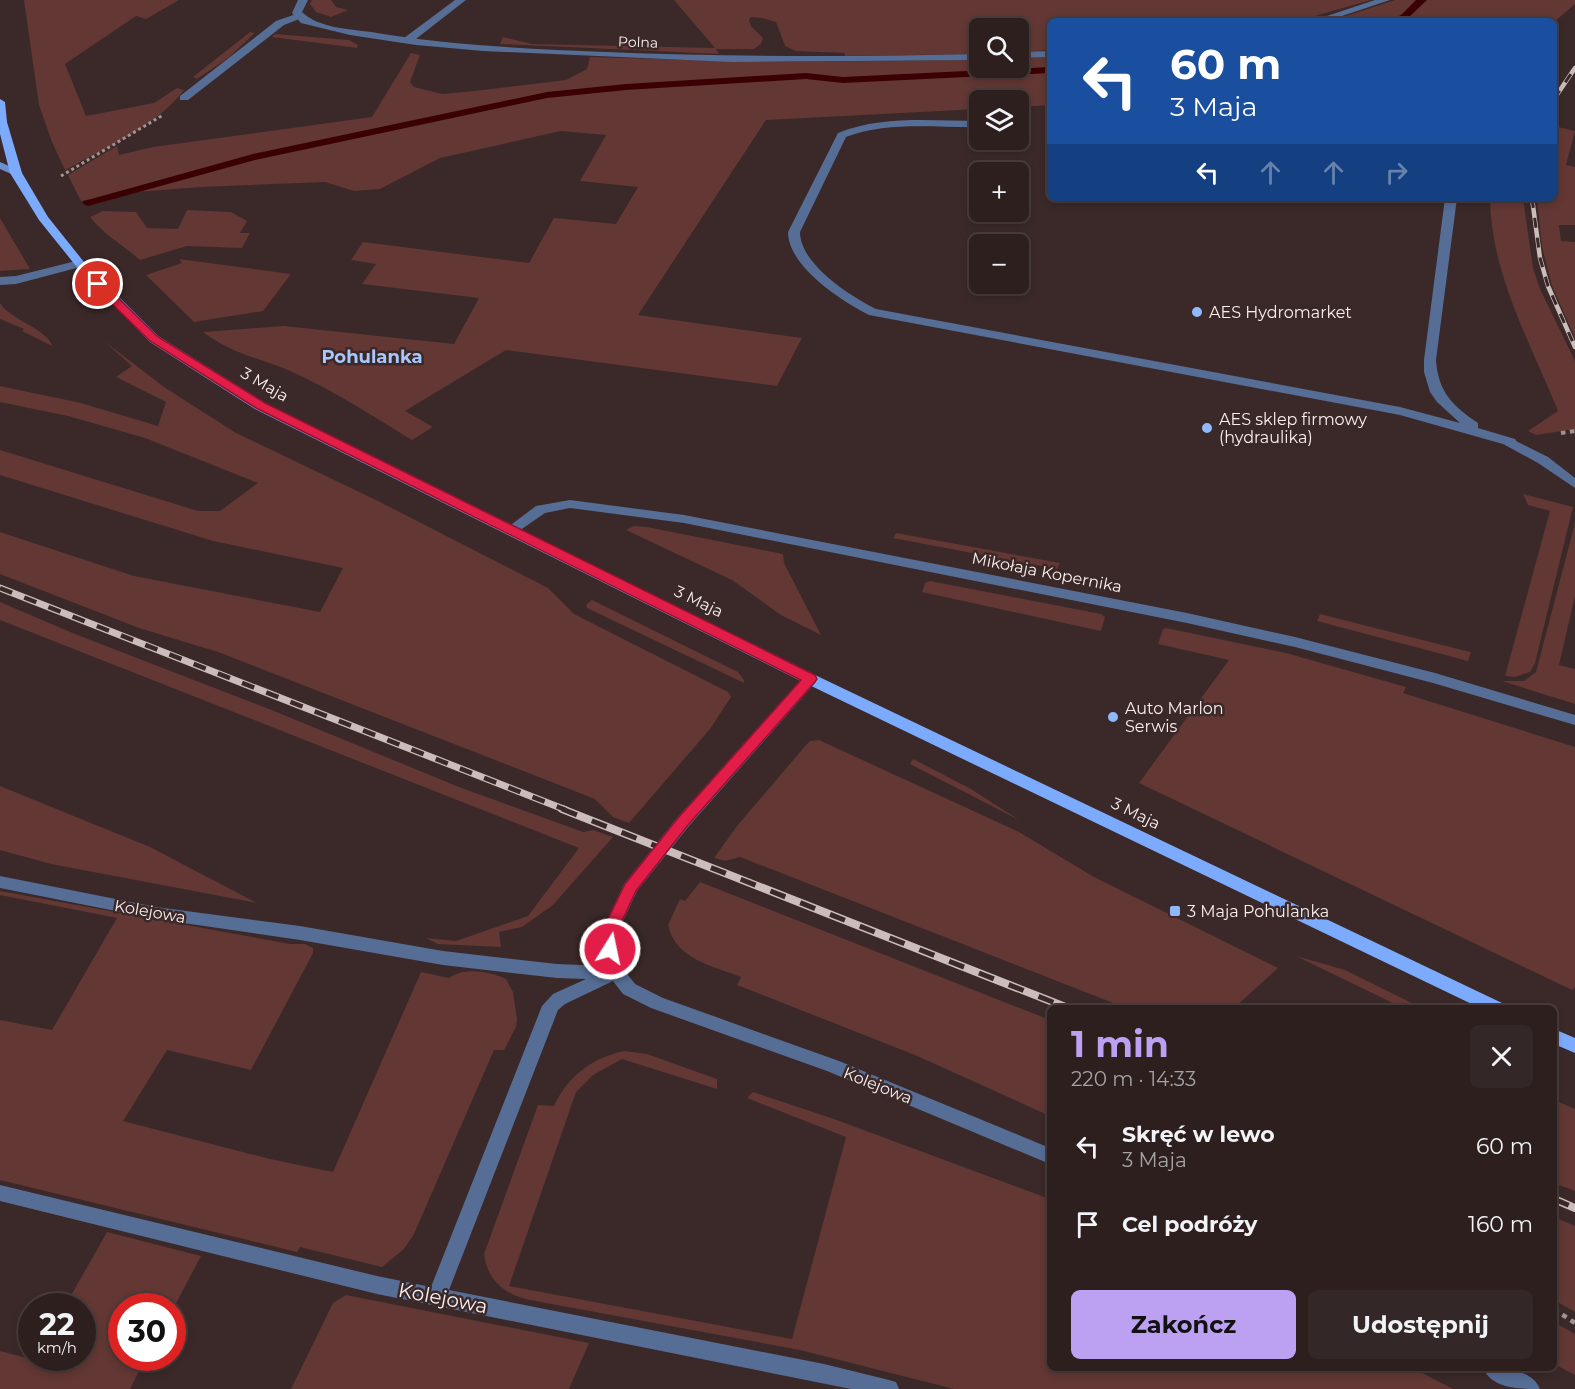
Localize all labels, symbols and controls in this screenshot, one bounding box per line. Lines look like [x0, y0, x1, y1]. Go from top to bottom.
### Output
map controls [969, 18, 1029, 294]
button: search [969, 18, 1029, 78]
street label: Polna [618, 32, 658, 52]
text: 60 m [1170, 38, 1281, 90]
icon: left [1071, 42, 1149, 120]
button: layers [969, 90, 1029, 150]
text: 3 Maja [1170, 90, 1257, 123]
icon: left [1191, 156, 1224, 189]
icon: ahead [1254, 156, 1287, 189]
icon: ahead [1317, 156, 1350, 189]
icon: right [1380, 156, 1413, 189]
button: + [969, 162, 1029, 222]
button: − [969, 234, 1029, 294]
pin [72, 258, 123, 309]
icon: arrive [81, 267, 114, 300]
place label: AES Hydromarket [1209, 303, 1352, 322]
marker: AES Hydromarket [1190, 305, 1204, 319]
district label: Pohulanka [321, 346, 423, 368]
street label: 3 Maja [238, 363, 292, 406]
place label: AES sklep firmowy (hydraulika) [1219, 410, 1367, 447]
marker: AES sklep firmowy (hydraulika) [1200, 421, 1214, 435]
street label: Mikołaja Kopernika [970, 549, 1124, 596]
street label: 3 Maja [671, 582, 726, 621]
place label: Auto Marlon Serwis [1125, 699, 1224, 736]
marker: Auto Marlon Serwis [1106, 710, 1120, 724]
street label: 3 Maja [1108, 794, 1163, 833]
street label: Kolejowa [113, 896, 187, 927]
place label: 3 Maja Pohulanka [1187, 902, 1329, 921]
marker: 3 Maja Pohulanka [1168, 904, 1182, 918]
position arrow [578, 917, 642, 981]
text: 1 min [1071, 1022, 1169, 1066]
button: close [1470, 1025, 1533, 1088]
street label: Kolejowa [841, 1063, 915, 1108]
text: 220 m · 14:33 [1071, 1067, 1196, 1091]
text: Skręć w lewo [1122, 1121, 1275, 1148]
icon: left [1071, 1130, 1104, 1163]
text: 60 m [1476, 1133, 1533, 1160]
text: 3 Maja [1122, 1148, 1187, 1172]
icon: arrive [1071, 1208, 1104, 1241]
text: Cel podróży [1122, 1211, 1258, 1238]
text: 160 m [1468, 1211, 1533, 1238]
street label: Kolejowa [396, 1278, 490, 1318]
button: Zakończ [1071, 1290, 1296, 1359]
button: Udostępnij [1308, 1290, 1533, 1359]
speed limit sign: 30 [108, 1293, 186, 1371]
text: 22 [39, 1306, 75, 1343]
text: km/h [37, 1338, 77, 1357]

